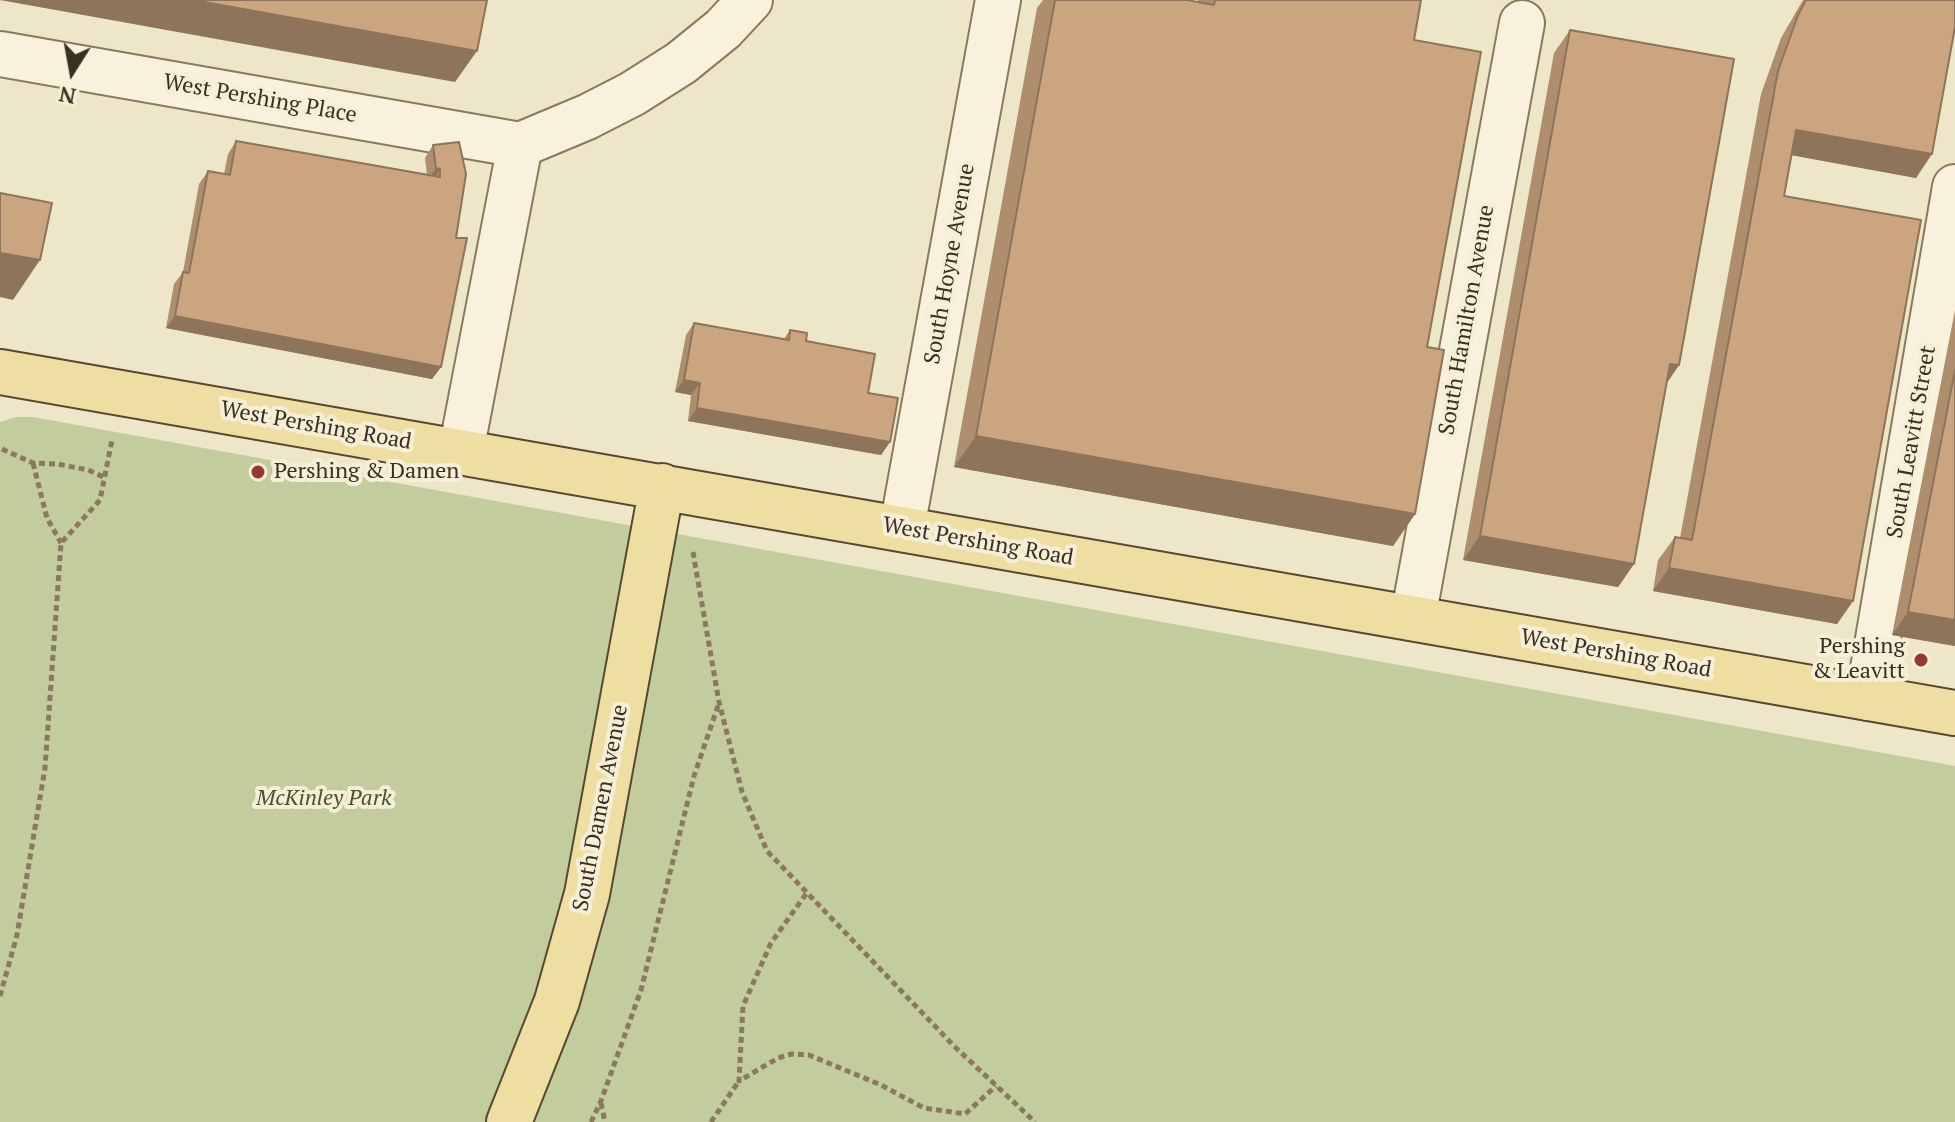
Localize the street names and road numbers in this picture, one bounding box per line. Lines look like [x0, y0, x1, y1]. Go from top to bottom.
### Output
street label: West Pershing Place [161, 69, 359, 129]
street label: South Hoyne Avenue [919, 162, 981, 366]
street label: South Hamilton Avenue [1434, 203, 1500, 437]
street label: South Leavitt Street [1882, 344, 1942, 540]
street label: West Pershing Road [219, 396, 413, 456]
street label: West Pershing Road [881, 512, 1075, 572]
street label: West Pershing Road [1519, 624, 1713, 684]
street label: South Damen Avenue [568, 702, 634, 914]

